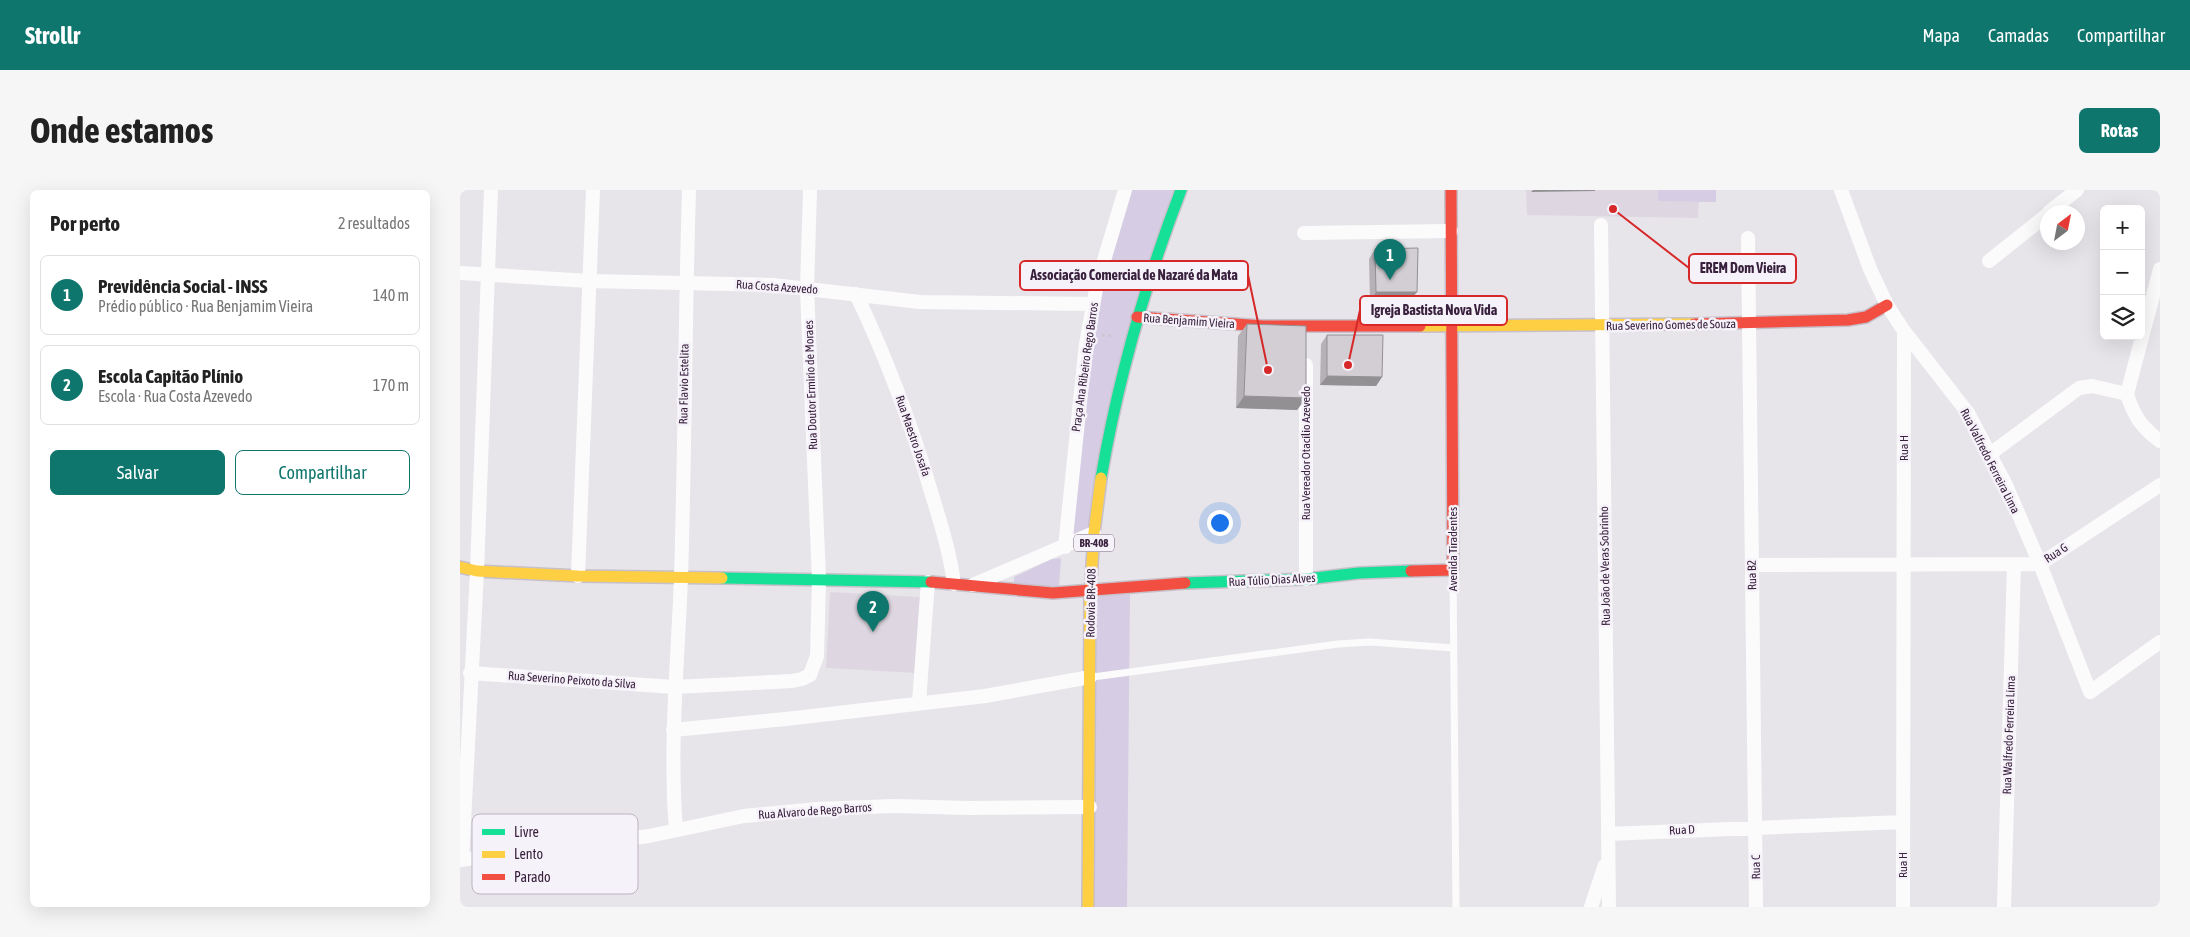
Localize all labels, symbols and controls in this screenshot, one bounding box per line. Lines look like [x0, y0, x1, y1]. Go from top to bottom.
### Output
text: Strollr [25, 22, 80, 49]
text: Mapa [1923, 25, 1960, 46]
text: Camadas [1988, 25, 2049, 46]
text: Compartilhar [2077, 25, 2165, 46]
button: Rotas [2079, 108, 2160, 153]
text: Onde estamos [30, 110, 213, 150]
north arrow [2040, 205, 2085, 250]
map controls [2100, 205, 2145, 340]
button: + [2100, 205, 2145, 250]
text: Por perto [50, 211, 120, 235]
text: 2 resultados [338, 214, 410, 232]
pin: 1 [1374, 239, 1406, 280]
button: − [2100, 250, 2145, 295]
callout: EREM Dom Vieira [1689, 254, 1796, 283]
text: EREM Dom Vieira [1700, 260, 1787, 276]
callout: Associação Comercial de Nazaré da Mata [1020, 261, 1248, 290]
text: Associação Comercial de Nazaré da Mata [1029, 267, 1238, 283]
text: Previdência Social - INSS [98, 275, 267, 297]
street label: Rua Costa Azevedo [736, 277, 819, 297]
text: 1 [63, 286, 71, 304]
text: 140 m [373, 286, 409, 304]
button: layers [2100, 295, 2145, 340]
callout: Igreja Bastista Nova Vida [1360, 296, 1507, 325]
text: Prédio público · Rua Benjamim Vieira [98, 297, 313, 315]
street label: Praça Ana Ribeiro Rego Barros [1069, 301, 1101, 433]
text: Igreja Bastista Nova Vida [1371, 302, 1498, 318]
street label: Rua Benjamim Vieira [1143, 311, 1235, 331]
street label: Rua Severino Gomes de Souza [1606, 317, 1736, 333]
street label: Rua Doutor Ermirio de Moraes [802, 320, 820, 450]
street label: Rua Flavio Estelita [676, 344, 692, 424]
text: Escola Capitão Plínio [98, 365, 243, 387]
text: 2 [63, 376, 71, 394]
text: 170 m [373, 376, 409, 394]
street label: Rua Vereador Otacílio Azevedo [1299, 385, 1313, 520]
text: Escola · Rua Costa Azevedo [98, 387, 253, 405]
street label: Rua Maestro Josafa [893, 394, 933, 478]
street label: Rua Valfredo Ferreira Lima [1957, 406, 2023, 516]
street label: Rua H [1897, 435, 1911, 461]
button: Salvar [50, 450, 225, 495]
button: Compartilhar [235, 450, 410, 495]
street label: Rua João de Veras Sobrinho [1597, 506, 1613, 626]
street label: Avenida Tiradentes [1446, 507, 1460, 591]
your location [1207, 510, 1233, 536]
road number: BR-408 [1074, 534, 1114, 552]
street label: Rua G [2042, 540, 2070, 566]
street label: Rua B2 [1745, 560, 1759, 590]
street label: Rodovia BR-408 [1083, 568, 1099, 638]
street label: Rua Túlio Dias Alves [1228, 571, 1316, 589]
pin: 2 [857, 591, 889, 632]
street label: Rua Severino Peixoto da Silva [508, 669, 636, 691]
street label: Rua Walfredo Ferreira Lima [2000, 675, 2018, 795]
street label: Rua Alvaro de Rego Barros [758, 800, 872, 822]
legend [472, 814, 638, 894]
street label: Rua D [1669, 822, 1695, 838]
text: Livre [514, 824, 539, 840]
text: Lento [514, 846, 543, 862]
street label: Rua H [1896, 852, 1910, 878]
street label: Rua C [1749, 854, 1763, 879]
text: Parado [514, 869, 551, 885]

